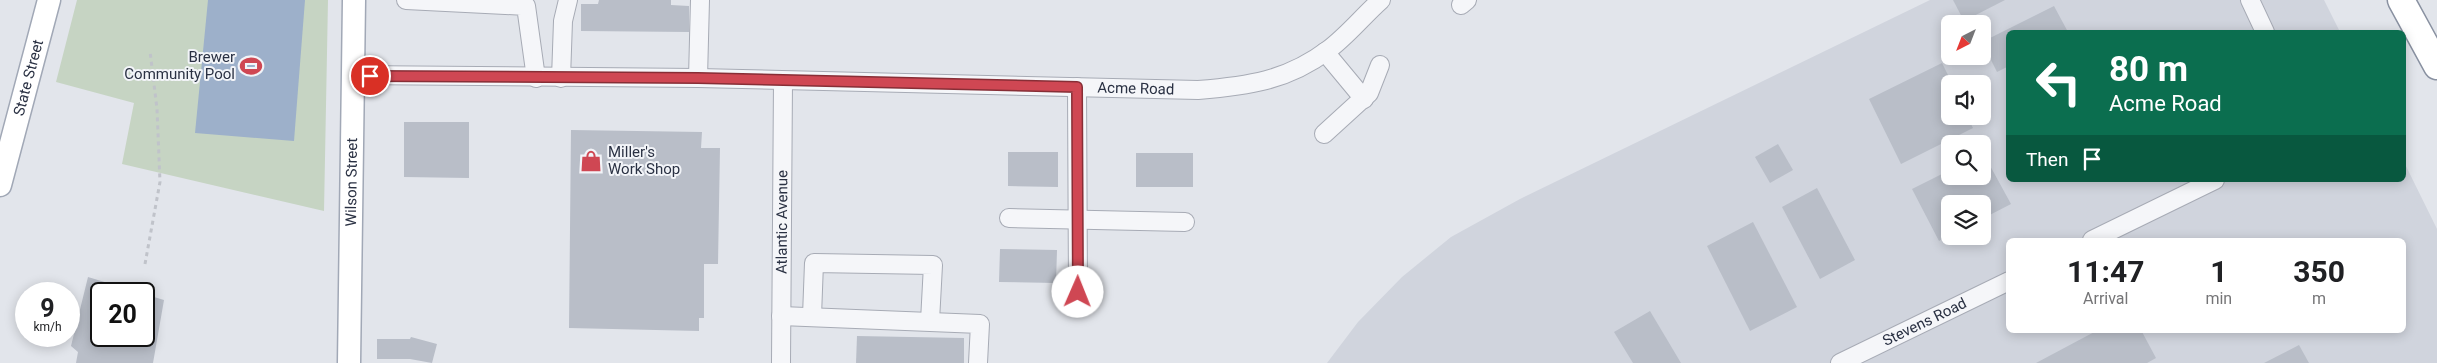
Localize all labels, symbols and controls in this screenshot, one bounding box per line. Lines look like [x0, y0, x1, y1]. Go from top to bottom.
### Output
north arrow [1941, 15, 1991, 65]
map controls [1941, 15, 1991, 245]
street label: State Street [10, 37, 47, 118]
place label: Brewer Community Pool [124, 48, 235, 83]
text: 80 m [2109, 49, 2188, 90]
icon: left [2026, 50, 2091, 115]
sports icon: Brewer Community Pool [238, 53, 264, 79]
pin [349, 55, 391, 97]
icon: arrive [356, 62, 384, 90]
button: sound [1941, 75, 1991, 125]
street label: Acme Road [1097, 79, 1175, 98]
text: Acme Road [2109, 91, 2222, 116]
button: search [1941, 135, 1991, 185]
street label: Wilson Street [342, 138, 361, 226]
place label: Miller's Work Shop [608, 143, 680, 178]
icon: arrive [2078, 145, 2106, 173]
shop icon: Miller's Work Shop [578, 148, 604, 174]
text: Then [2026, 148, 2068, 171]
street label: Atlantic Avenue [773, 170, 791, 274]
button: layers [1941, 195, 1991, 245]
text: 11:47 [2067, 254, 2144, 289]
text: 1 [2210, 254, 2227, 289]
text: 350 [2293, 254, 2345, 289]
position arrow [1051, 265, 1103, 317]
speed limit sign: 20 [90, 282, 155, 347]
text: Arrival [2083, 289, 2128, 308]
text: min [2205, 289, 2232, 308]
text: m [2312, 289, 2326, 308]
text: 9 [40, 294, 55, 323]
street label: Stevens Road [1880, 294, 1969, 350]
text: km/h [33, 320, 62, 334]

